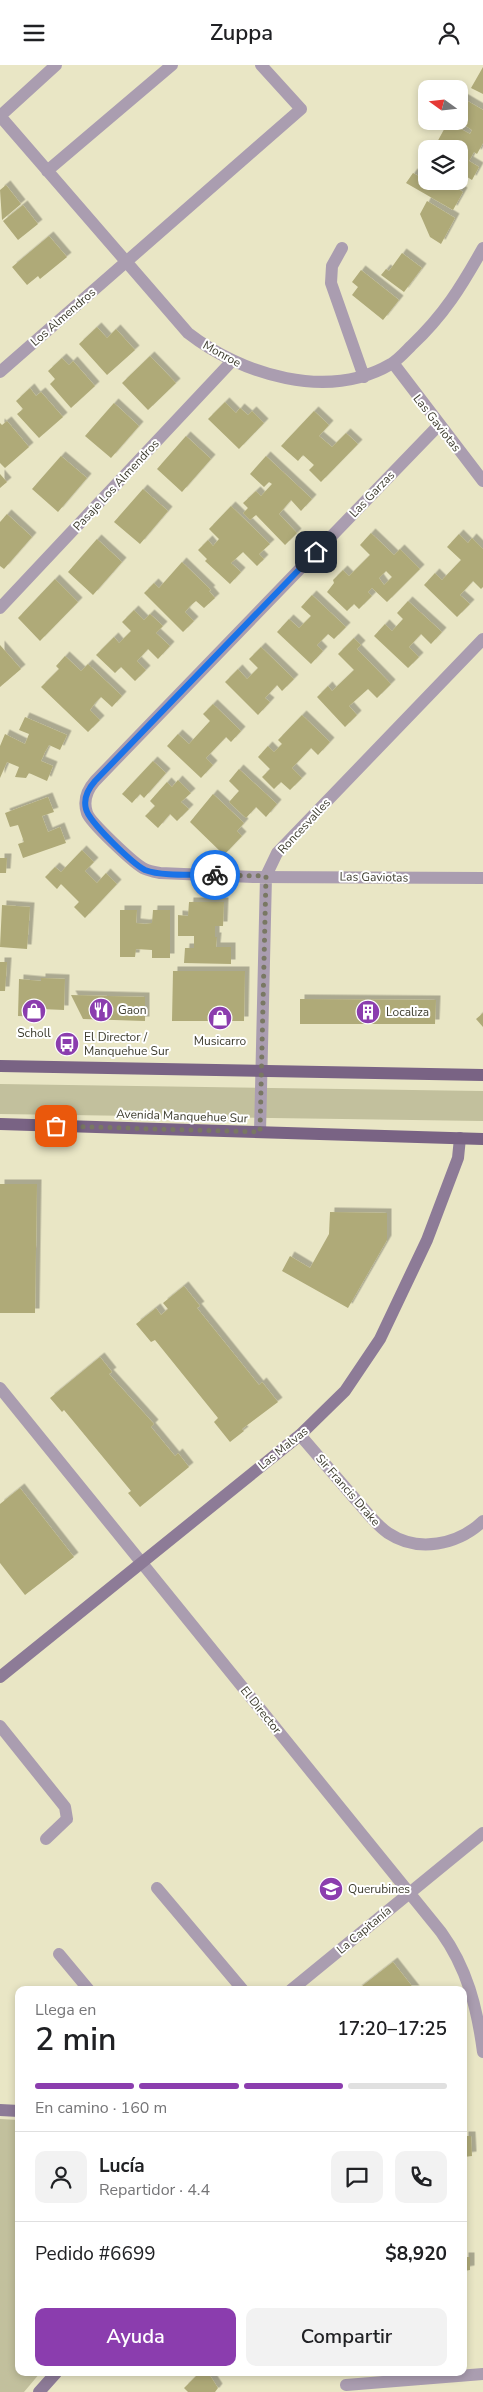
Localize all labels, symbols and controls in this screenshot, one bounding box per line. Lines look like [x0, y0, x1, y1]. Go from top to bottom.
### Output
text: Zuppa [210, 18, 273, 48]
icon: menu [20, 19, 48, 47]
icon: person [435, 19, 463, 47]
north arrow [418, 80, 468, 130]
map controls [418, 80, 468, 190]
button: layers [418, 140, 468, 190]
street label: Los Almendros [27, 284, 99, 350]
street label: Monroe [200, 337, 244, 371]
street label: Las Gaviotas [410, 391, 465, 455]
street label: Pasaje Los Almendros [69, 436, 163, 534]
street label: Las Garzas [346, 467, 398, 521]
pin [295, 531, 337, 573]
icon: home [302, 538, 330, 566]
street label: Roncesvalles [274, 795, 334, 857]
courier [190, 850, 240, 900]
icon: bike [201, 861, 229, 889]
street label: Las Gaviotas [340, 868, 409, 886]
restaurant icon: Gaon [88, 997, 114, 1023]
shop icon: Scholl [21, 998, 47, 1024]
building icon: Localiza [355, 999, 381, 1025]
place label: Gaon [118, 1002, 147, 1018]
place label: Localiza [386, 1004, 429, 1020]
shop icon: Musicarro [207, 1005, 233, 1031]
place label: Scholl [17, 1025, 51, 1041]
place label: El Director / Manquehue Sur [84, 1029, 170, 1059]
bus stop icon: El Director / Manquehue Sur [54, 1031, 80, 1057]
place label: Musicarro [194, 1033, 247, 1049]
pin [35, 1105, 77, 1147]
street label: Avenida Manquehue Sur [116, 1106, 249, 1126]
icon: bag [42, 1112, 70, 1140]
street label: Las Malvas [255, 1423, 312, 1473]
street label: Sir Francis Drake [312, 1451, 384, 1529]
street label: El Director [237, 1683, 285, 1738]
school or university icon: Querubines [318, 1876, 344, 1902]
place label: Querubines [348, 1881, 410, 1897]
street label: La Capitanía [333, 1902, 395, 1958]
text: Llega en [35, 1999, 96, 2021]
text: 17:20–17:25 [337, 2016, 447, 2042]
text: 2 min [35, 2018, 117, 2061]
text: En camino · 160 m [35, 2097, 167, 2119]
button: person [35, 2151, 87, 2203]
button: chat [331, 2151, 383, 2203]
button: phone [395, 2151, 447, 2203]
text: Lucía [99, 2153, 145, 2179]
text: Repartidor · 4.4 [99, 2179, 210, 2201]
text: Pedido #6699 [35, 2241, 156, 2267]
text: $8,920 [385, 2241, 447, 2267]
button: Ayuda [35, 2308, 236, 2366]
button: Compartir [246, 2308, 447, 2366]

